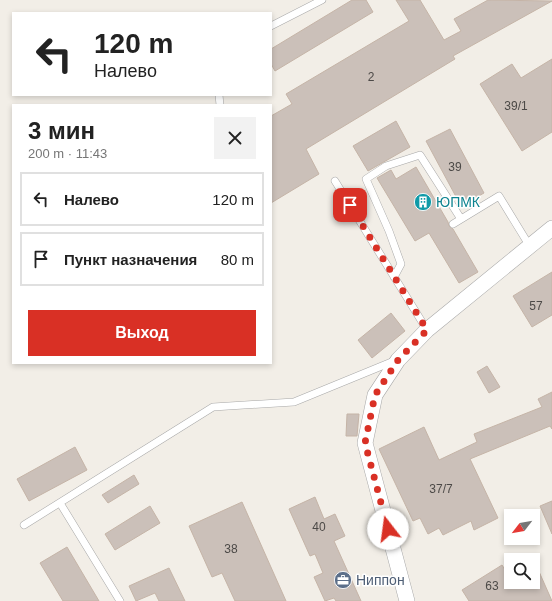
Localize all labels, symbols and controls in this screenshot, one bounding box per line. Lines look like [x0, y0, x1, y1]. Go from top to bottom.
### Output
icon: left [28, 28, 80, 80]
text: 120 m [94, 28, 173, 59]
text: Налево [94, 61, 157, 81]
house number: 2 [368, 70, 375, 84]
house number: 39/1 [504, 99, 528, 113]
text: 3 мин [28, 117, 95, 144]
button: close [214, 117, 256, 159]
text: 200 m · 11:43 [28, 146, 107, 161]
house number: 39 [448, 160, 462, 174]
icon: left [30, 188, 52, 210]
pin [333, 188, 367, 222]
text: Налево [64, 191, 119, 208]
text: 120 m [212, 191, 254, 208]
building icon: ЮПМК [413, 192, 433, 212]
icon: arrive [339, 194, 361, 216]
place label: ЮПМК [436, 194, 481, 210]
icon: arrive [30, 248, 52, 270]
text: Пункт назначения [64, 251, 197, 268]
text: 80 m [221, 251, 254, 268]
house number: 57 [529, 299, 543, 313]
button: Выход [28, 310, 256, 356]
house number: 37/7 [429, 482, 453, 496]
position arrow [367, 508, 409, 550]
north arrow [504, 509, 540, 545]
map controls [504, 509, 540, 589]
house number: 40 [312, 520, 326, 534]
house number: 38 [224, 542, 238, 556]
button: search [504, 553, 540, 589]
office icon: Ниппон [333, 570, 353, 590]
place label: Ниппон [356, 572, 405, 588]
house number: 63 [485, 579, 499, 593]

